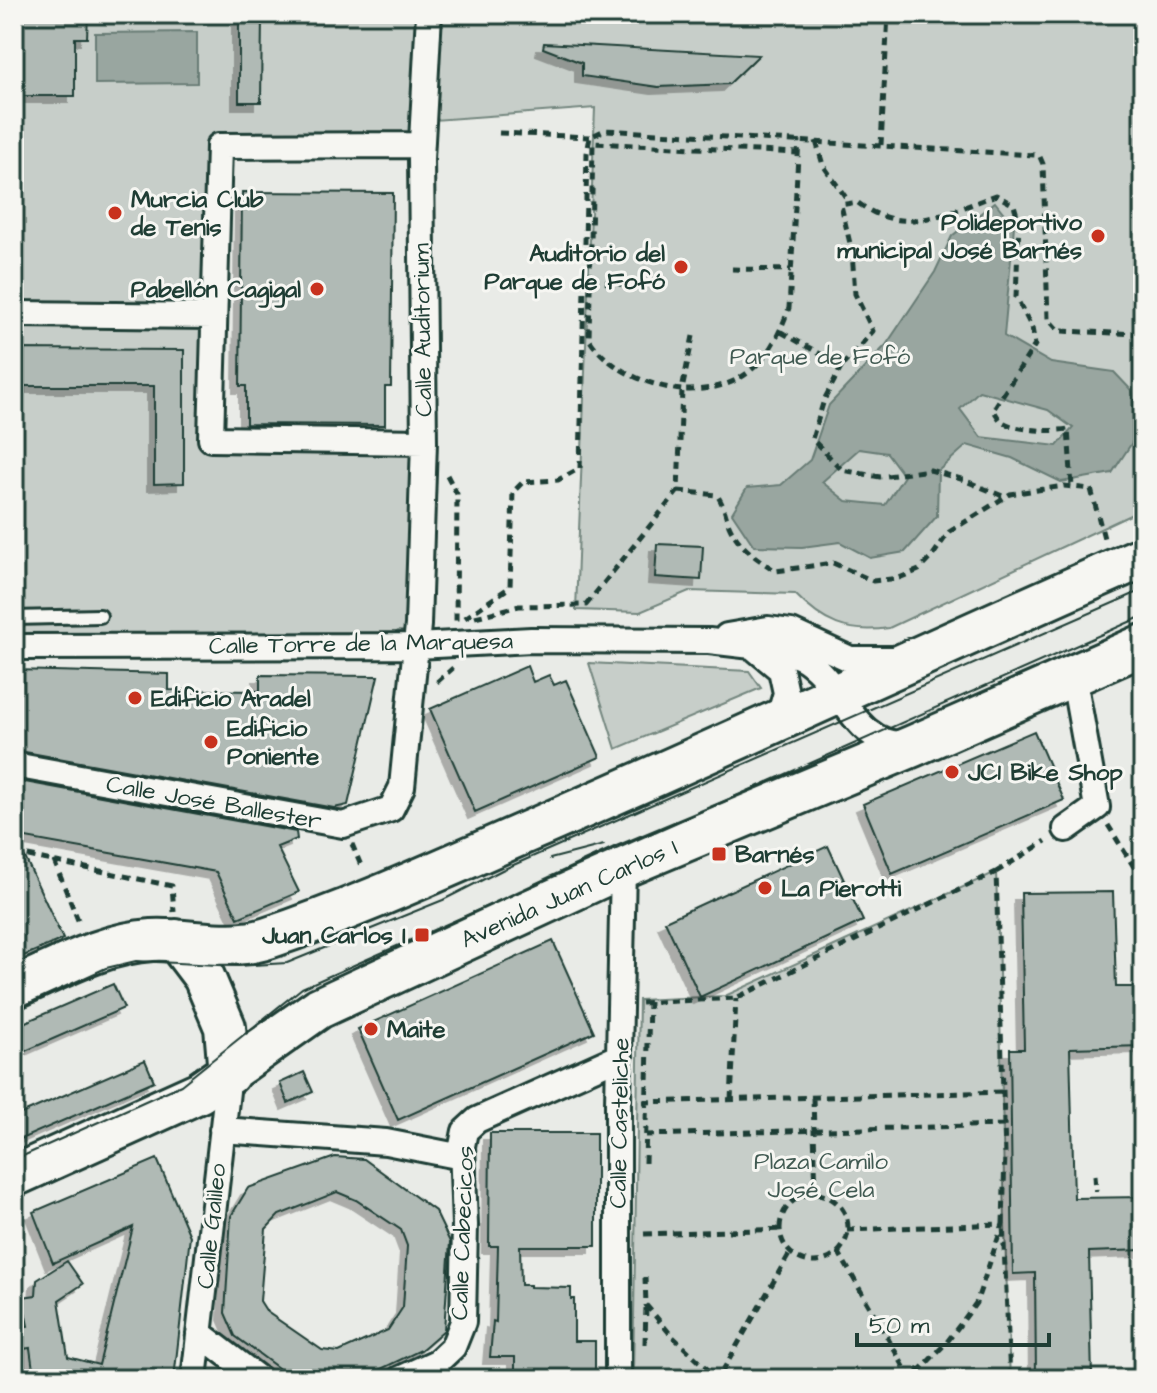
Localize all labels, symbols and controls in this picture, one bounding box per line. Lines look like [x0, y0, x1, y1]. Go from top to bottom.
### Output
place label: Murcia Club de Tenis [130, 183, 264, 245]
marker: Murcia Club de Tenis [106, 204, 124, 222]
place label: Polideportivo municipal José Barnés [837, 206, 1082, 268]
marker: Polideportivo municipal José Barnés [1089, 227, 1107, 245]
place label: Auditorio del Parque de Fofó [484, 237, 665, 299]
street label: Calle Auditorium [404, 242, 442, 417]
marker: Auditorio del Parque de Fofó [672, 258, 690, 276]
place label: Pabellón Cagigal [131, 273, 301, 308]
marker: Pabellón Cagigal [308, 280, 326, 298]
park label: Parque de Fofó [730, 340, 911, 374]
street label: Calle Torre de la Marquesa [209, 624, 514, 664]
place label: Edificio Aradel [151, 682, 311, 716]
marker: Edificio Aradel [126, 689, 144, 707]
place label: Edificio Poniente [227, 712, 319, 774]
marker: Edificio Poniente [202, 733, 220, 751]
place label: JC1 Bike Shop [967, 756, 1123, 790]
marker: JC1 Bike Shop [943, 763, 961, 781]
street label: Calle José Ballester [104, 767, 324, 839]
street label: Avenida Juan Carlos I [455, 831, 683, 957]
place label: Barnés [735, 838, 815, 872]
marker: Barnés [710, 845, 728, 863]
place label: La Pierotti [781, 872, 902, 906]
marker: La Pierotti [756, 879, 774, 897]
place label: Juan Carlos I [261, 919, 406, 953]
marker: Juan Carlos I [413, 926, 431, 944]
place label: Maite [387, 1013, 445, 1047]
marker: Maite [362, 1020, 380, 1038]
street label: Calle Casteliche [602, 1037, 638, 1209]
street label: Calle Cabecicos [443, 1145, 483, 1321]
park label: Plaza Camilo José Cela [754, 1145, 888, 1207]
street label: Calle Galileo [189, 1161, 236, 1290]
scale bar [857, 1297, 1049, 1347]
text: 50 m [869, 1309, 930, 1343]

